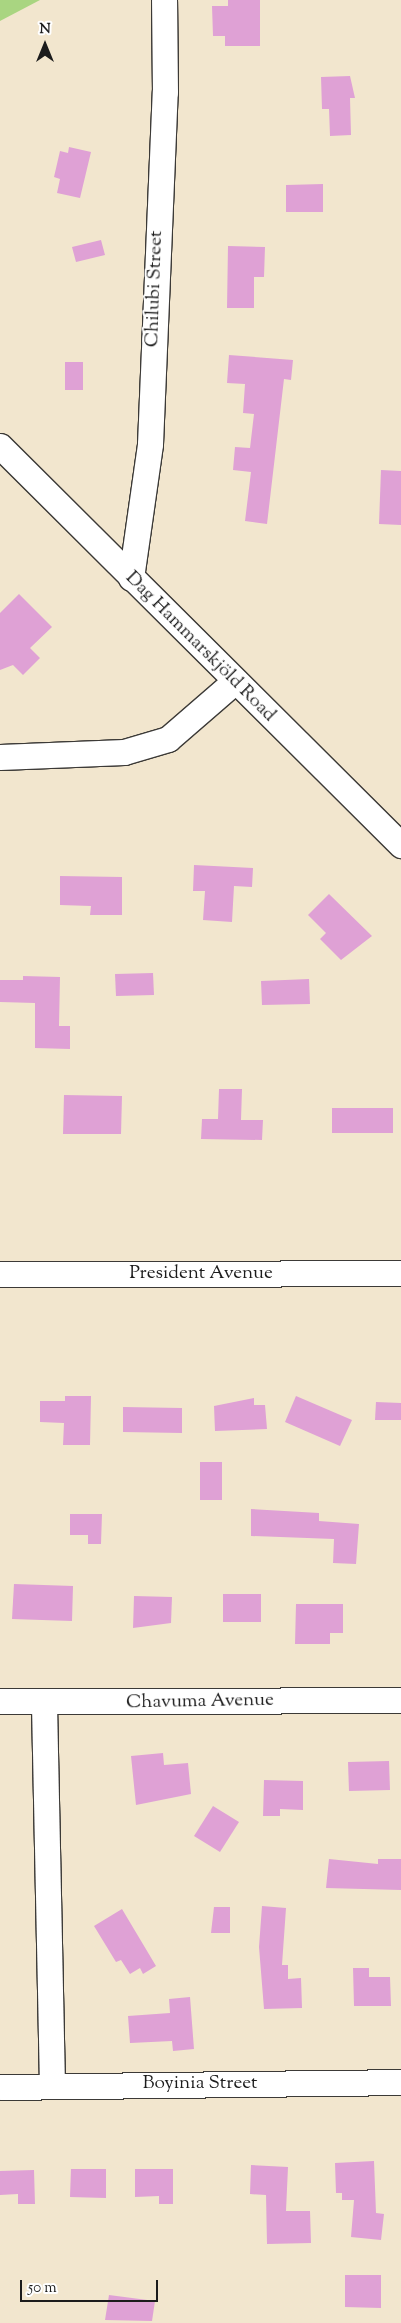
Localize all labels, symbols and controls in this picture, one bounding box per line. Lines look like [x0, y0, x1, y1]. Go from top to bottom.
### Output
north arrow [20, 20, 70, 70]
text: N [39, 20, 51, 40]
street label: Chilubi Street [142, 230, 168, 348]
street label: Dag Hammarskjöld Road [120, 567, 280, 727]
street label: President Avenue [129, 1263, 273, 1285]
street label: Chavuma Avenue [126, 1689, 274, 1715]
street label: Boyinia Street [142, 2073, 258, 2095]
scale bar [22, 2270, 160, 2302]
text: 50 m [28, 2278, 57, 2299]

